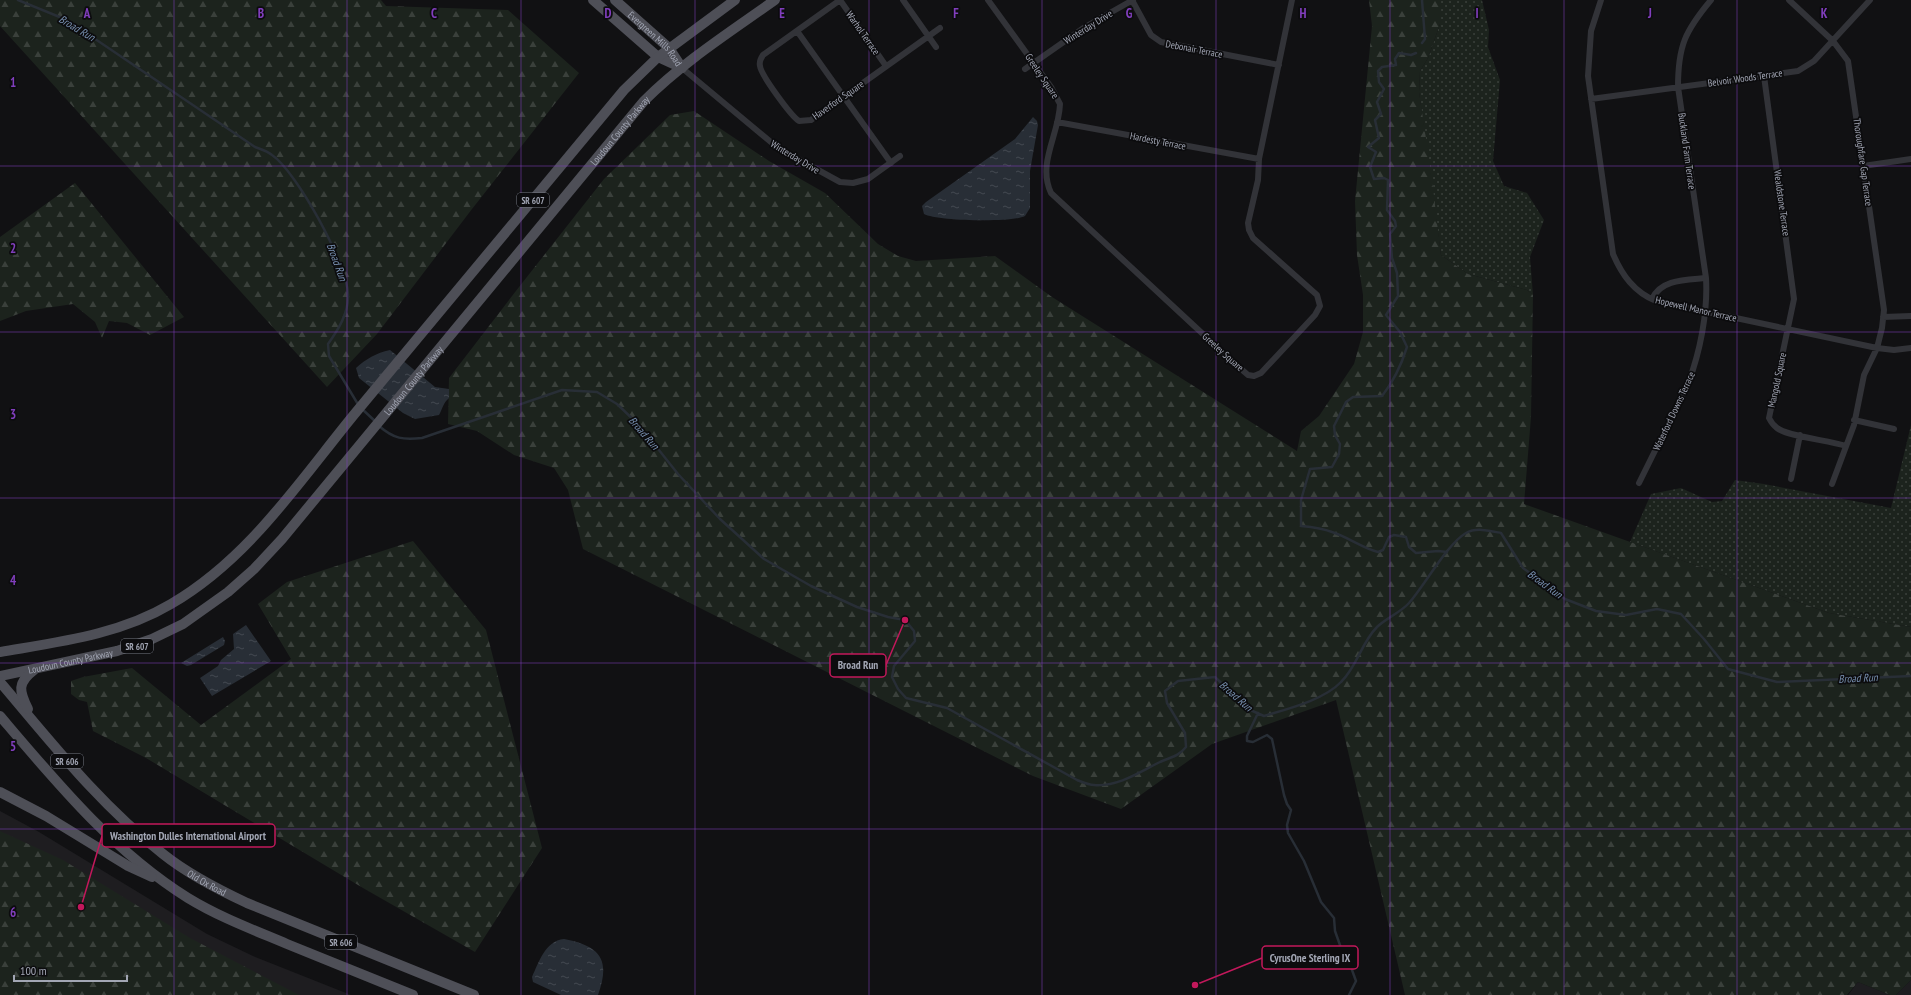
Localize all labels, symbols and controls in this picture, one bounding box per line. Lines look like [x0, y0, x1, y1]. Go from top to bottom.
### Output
text: A [83, 5, 91, 22]
text: B [258, 5, 264, 22]
text: C [431, 5, 437, 22]
text: D [605, 5, 612, 22]
text: E [779, 5, 785, 22]
text: F [953, 5, 959, 22]
text: G [1126, 5, 1133, 22]
text: H [1300, 5, 1307, 22]
text: I [1475, 5, 1479, 22]
text: J [1647, 5, 1652, 22]
text: K [1821, 5, 1828, 22]
street label: Winterday Drive [1061, 7, 1115, 47]
street label: Evergreen Mills Road [625, 8, 685, 68]
street label: Warhol Terrace [843, 9, 883, 57]
water label: Broad Run [57, 12, 98, 45]
street label: Debonair Terrace [1164, 37, 1224, 61]
street label: Greeley Square [1022, 51, 1062, 101]
street label: Belvoir Woods Terrace [1707, 66, 1783, 90]
text: 1 [10, 74, 16, 91]
street label: Haverford Square [810, 77, 866, 123]
street label: Loudoun County Parkway [587, 93, 652, 168]
street label: Buckland Farm Terrace [1675, 112, 1699, 190]
street label: Thoroughfare Gap Terrace [1850, 117, 1876, 207]
street label: Hardesty Terrace [1129, 129, 1187, 153]
street label: Winterday Drive [768, 137, 822, 177]
street label: Wealdstone Terrace [1771, 169, 1793, 237]
road number: SR 607 [517, 193, 549, 207]
text: 2 [10, 240, 16, 257]
water label: Broad Run [324, 241, 351, 284]
street label: Hopewell Manor Terrace [1654, 293, 1738, 325]
street label: Greeley Square [1200, 330, 1246, 374]
street label: Loudoun County Parkway [381, 343, 446, 418]
street label: Mangold Square [1765, 351, 1789, 409]
street label: Waterford Downs Terrace [1650, 370, 1698, 452]
text: 3 [10, 406, 16, 423]
water label: Broad Run [626, 414, 663, 453]
water label: Broad Run [1525, 567, 1566, 602]
text: 4 [10, 572, 17, 589]
road number: SR 607 [121, 639, 153, 653]
street label: Loudoun County Parkway [27, 646, 114, 676]
callout: Broad Run [830, 654, 886, 677]
text: Broad Run [838, 658, 878, 672]
water label: Broad Run [1838, 670, 1879, 686]
water label: Broad Run [1217, 678, 1256, 715]
text: 5 [10, 738, 16, 755]
road number: SR 606 [51, 754, 83, 768]
callout: Washington Dulles International Airport [102, 824, 275, 847]
text: Washington Dulles International Airport [109, 829, 267, 843]
street label: Old Ox Road [185, 866, 229, 899]
text: 6 [10, 904, 16, 921]
road number: SR 606 [325, 935, 357, 949]
callout: CyrusOne Sterling IX [1262, 946, 1358, 969]
text: CyrusOne Sterling IX [1270, 951, 1350, 965]
scale bar [14, 957, 127, 983]
text: 100 m [20, 963, 47, 978]

